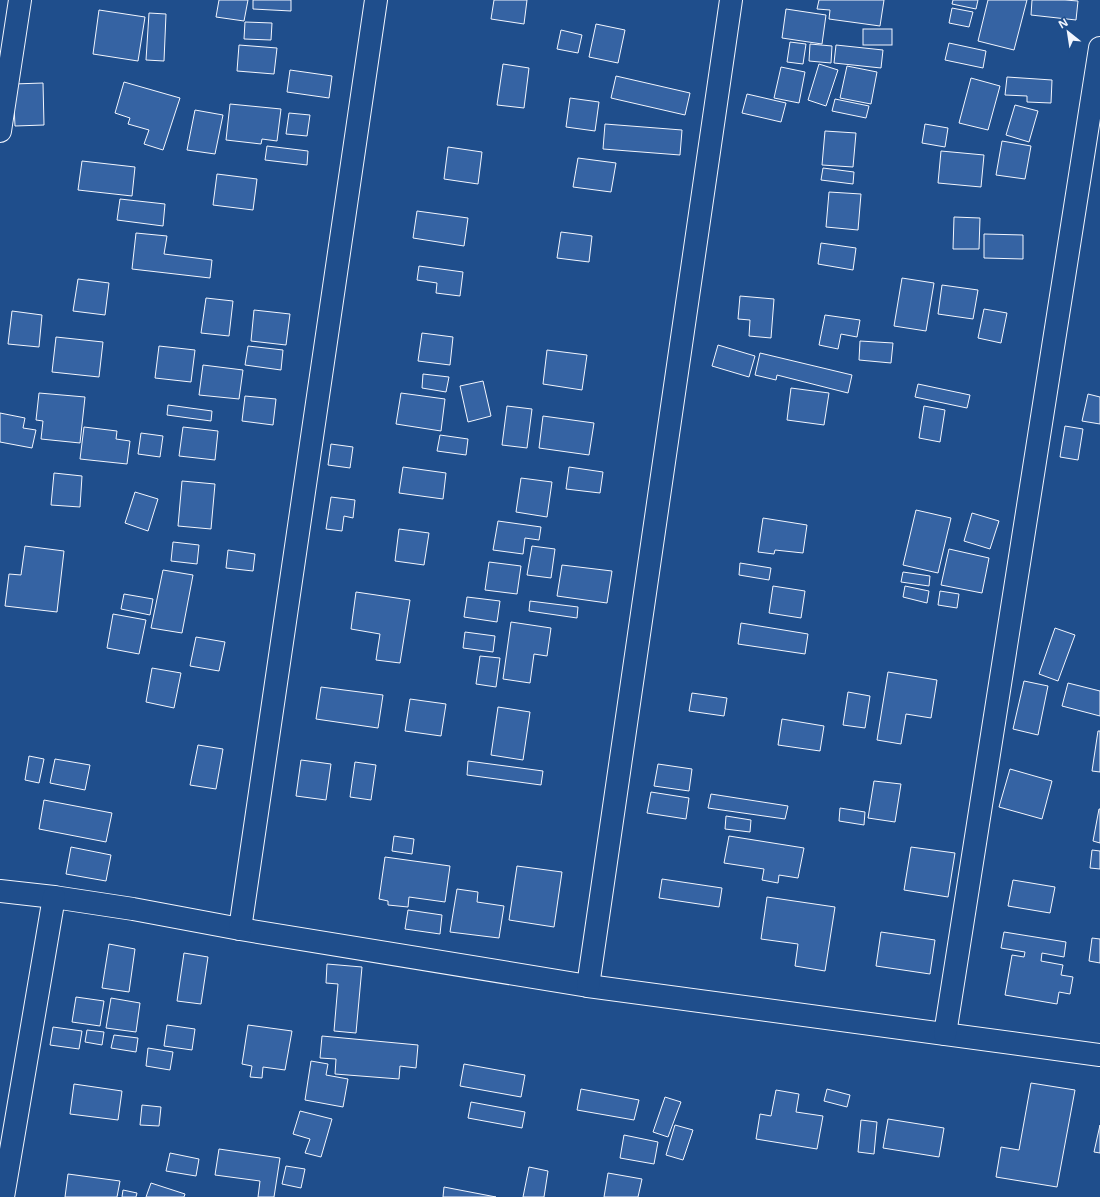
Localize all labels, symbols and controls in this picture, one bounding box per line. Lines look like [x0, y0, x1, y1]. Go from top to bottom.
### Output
north arrow [1048, 12, 1088, 52]
text: N [1055, 14, 1070, 32]

